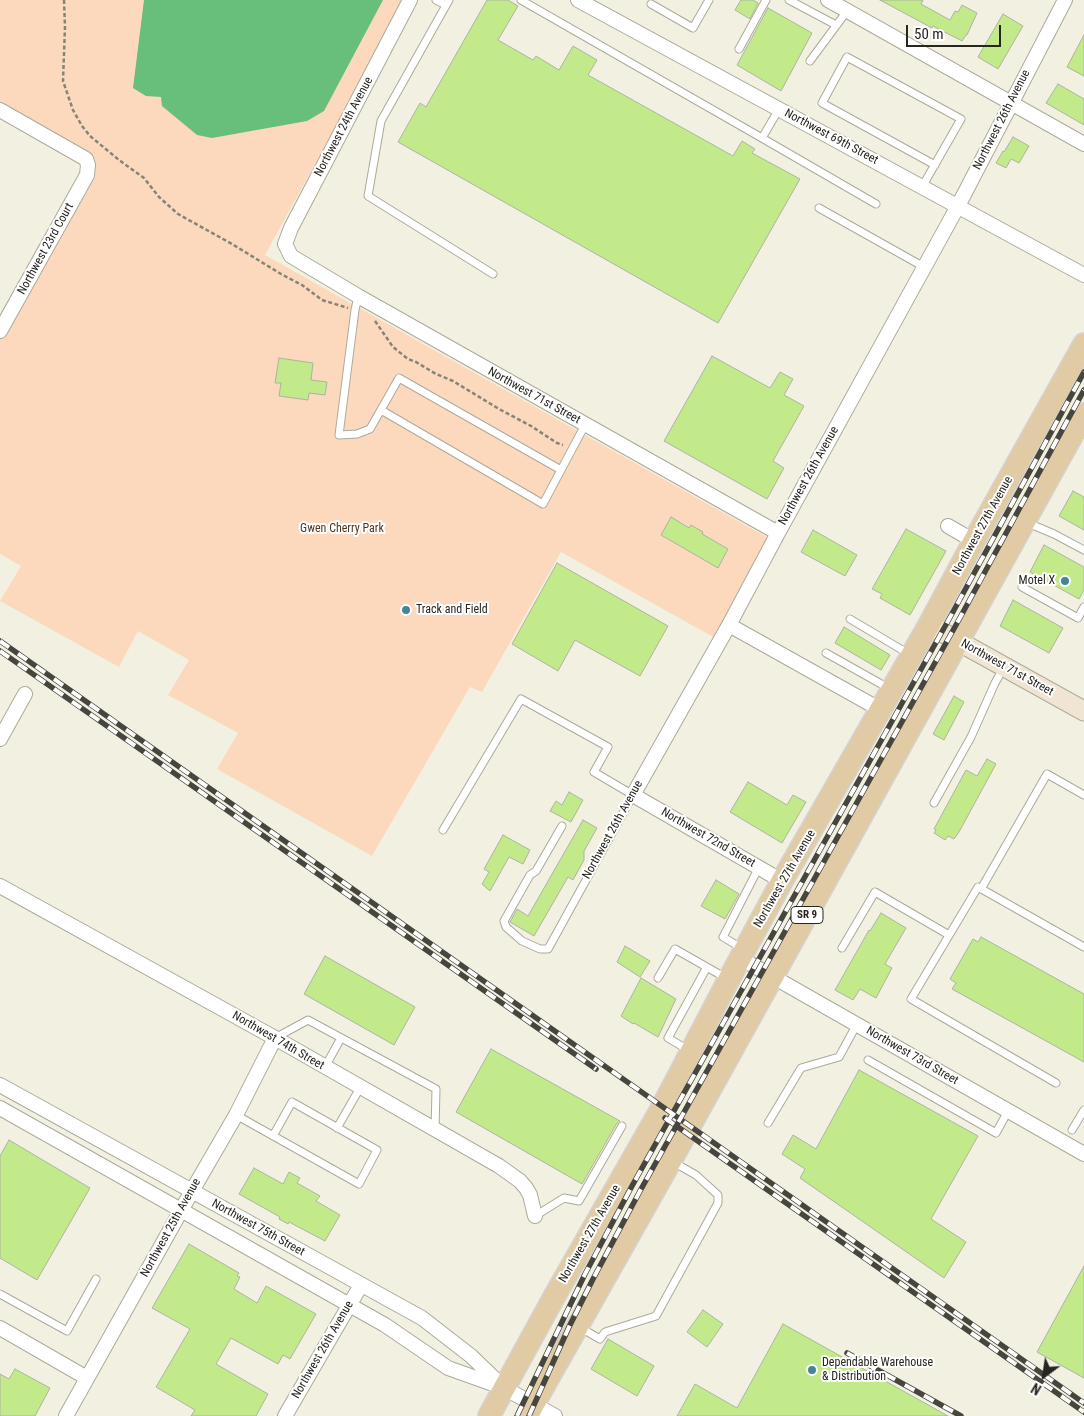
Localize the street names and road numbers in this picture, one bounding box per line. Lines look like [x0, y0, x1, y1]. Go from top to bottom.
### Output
street label: Northwest 26th Avenue [971, 68, 1033, 172]
street label: Northwest 24th Avenue [312, 75, 376, 179]
street label: Northwest 69th Street [782, 106, 880, 168]
street label: Northwest 23rd Court [15, 201, 77, 297]
street label: Northwest 71st Street [485, 365, 583, 427]
street label: Northwest 26th Avenue [776, 424, 842, 528]
street label: Northwest 27th Avenue [950, 474, 1016, 578]
street label: Northwest 71st Street [958, 637, 1056, 699]
street label: Northwest 26th Avenue [580, 778, 646, 882]
street label: Northwest 72nd Street [658, 805, 758, 871]
street label: Northwest 27th Avenue [751, 828, 819, 930]
road number: SR 9 [791, 906, 823, 924]
street label: Northwest 74th Street [229, 1009, 327, 1073]
street label: Northwest 73rd Street [863, 1024, 961, 1088]
street label: Northwest 25th Avenue [138, 1176, 204, 1280]
street label: Northwest 27th Avenue [556, 1183, 624, 1285]
street label: Northwest 75th Street [209, 1196, 307, 1260]
street label: Northwest 26th Avenue [289, 1299, 357, 1401]

